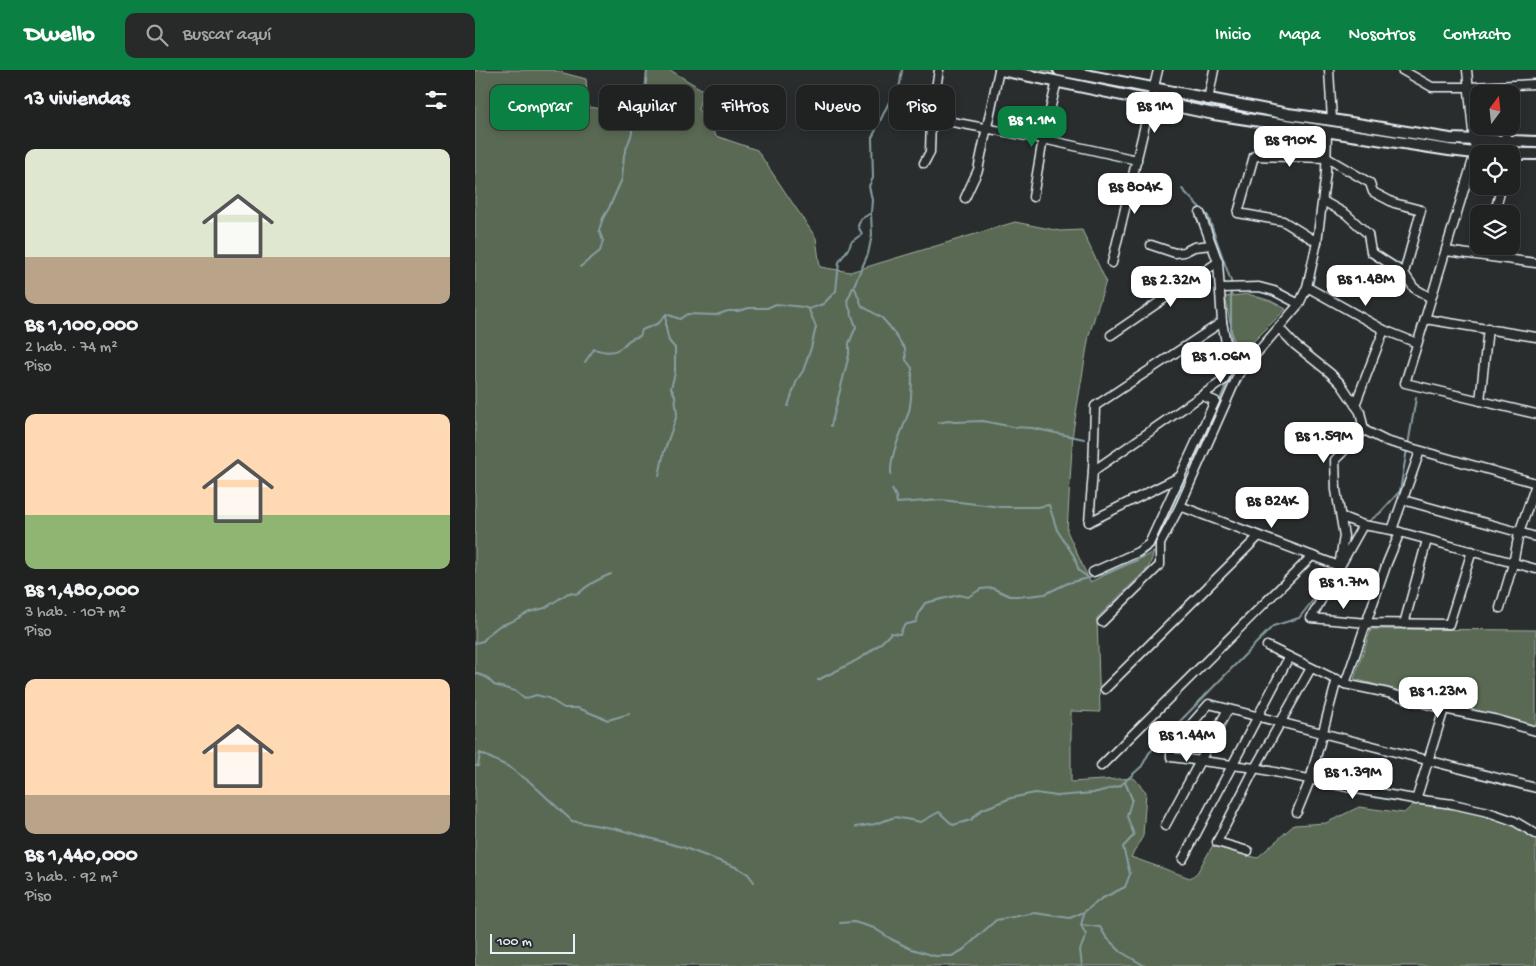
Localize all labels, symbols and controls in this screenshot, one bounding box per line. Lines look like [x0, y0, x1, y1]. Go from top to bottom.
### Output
search box [125, 13, 475, 58]
text: Dwello [25, 21, 95, 50]
icon: search [143, 21, 171, 49]
text: Buscar aquí [183, 24, 271, 47]
text: Inicio [1215, 25, 1251, 46]
text: Mapa [1279, 25, 1320, 46]
text: Nosotros [1348, 25, 1415, 46]
text: Contacto [1443, 25, 1511, 46]
chip: Comprar [490, 85, 589, 130]
chip: Alquilar [599, 85, 694, 130]
chip: Filtros [704, 85, 786, 130]
chip: Nuevo [796, 85, 879, 130]
chip: Piso [889, 85, 955, 130]
north arrow [1470, 85, 1520, 135]
map controls [1470, 85, 1520, 255]
icon: filters [422, 86, 450, 114]
text: 13 viviendas [25, 88, 130, 113]
pin: Bs 1M [1120, 92, 1190, 134]
text: Bs 1M [1137, 98, 1173, 117]
pin: Bs 1.1M [986, 106, 1078, 148]
text: Bs 1.1M [1009, 112, 1055, 131]
pin: Bs 910K [1244, 126, 1336, 168]
text: Bs 910K [1265, 132, 1315, 151]
button: locate [1470, 145, 1520, 195]
pin: Bs 804K [1089, 172, 1181, 215]
text: Bs 804K [1109, 179, 1161, 198]
icon: home [193, 181, 283, 271]
button: layers [1470, 205, 1520, 255]
pin: Bs 1.48M [1314, 264, 1418, 307]
pin: Bs 2.32M [1119, 266, 1223, 308]
text: Bs 1.48M [1338, 271, 1394, 290]
text: Bs 2.32M [1142, 272, 1200, 291]
text: Bs 1,100,000 [25, 314, 138, 339]
text: 2 hab. · 74 m² [25, 339, 118, 358]
pin: Bs 1.06M [1169, 342, 1273, 384]
text: Bs 1.06M [1192, 348, 1250, 367]
text: Piso [25, 358, 52, 377]
pin: Bs 1.59M [1272, 422, 1376, 464]
text: Bs 1.59M [1296, 428, 1352, 447]
icon: home [193, 446, 283, 536]
pin: Bs 824K [1226, 486, 1318, 529]
text: Bs 824K [1247, 493, 1297, 512]
pin: Bs 1.7M [1298, 568, 1390, 610]
text: Bs 1.7M [1320, 574, 1368, 593]
text: Bs 1,480,000 [25, 579, 139, 604]
text: 3 hab. · 107 m² [25, 604, 126, 623]
text: Piso [25, 623, 52, 642]
pin: Bs 1.23M [1386, 676, 1490, 719]
text: Bs 1.23M [1410, 683, 1466, 702]
icon: home [193, 711, 283, 801]
pin: Bs 1.44M [1135, 720, 1239, 763]
text: Bs 1.44M [1159, 727, 1215, 746]
pin: Bs 1.39M [1301, 758, 1405, 800]
text: Bs 1.39M [1325, 764, 1381, 783]
text: Bs 1,440,000 [25, 844, 138, 869]
text: 3 hab. · 92 m² [25, 869, 118, 888]
text: Piso [25, 888, 52, 907]
scale bar [490, 931, 575, 954]
text: 100 m [497, 934, 532, 951]

